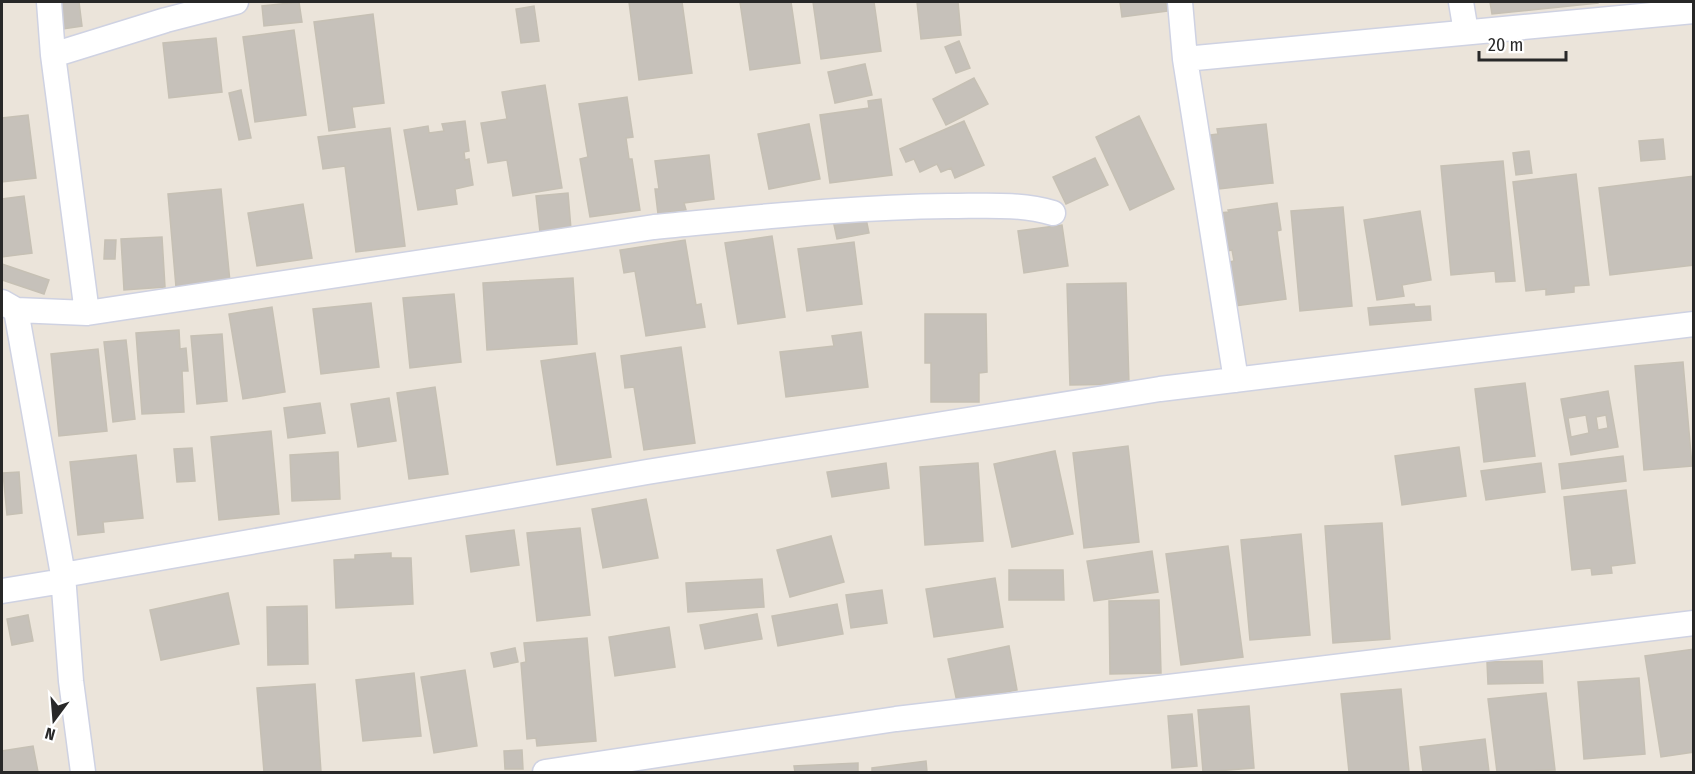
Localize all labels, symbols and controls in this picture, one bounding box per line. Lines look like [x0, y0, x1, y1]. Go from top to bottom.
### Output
scale bar [1479, 24, 1566, 62]
text: 20 m [1488, 34, 1523, 56]
north arrow [24, 690, 84, 750]
text: N [43, 723, 57, 744]

